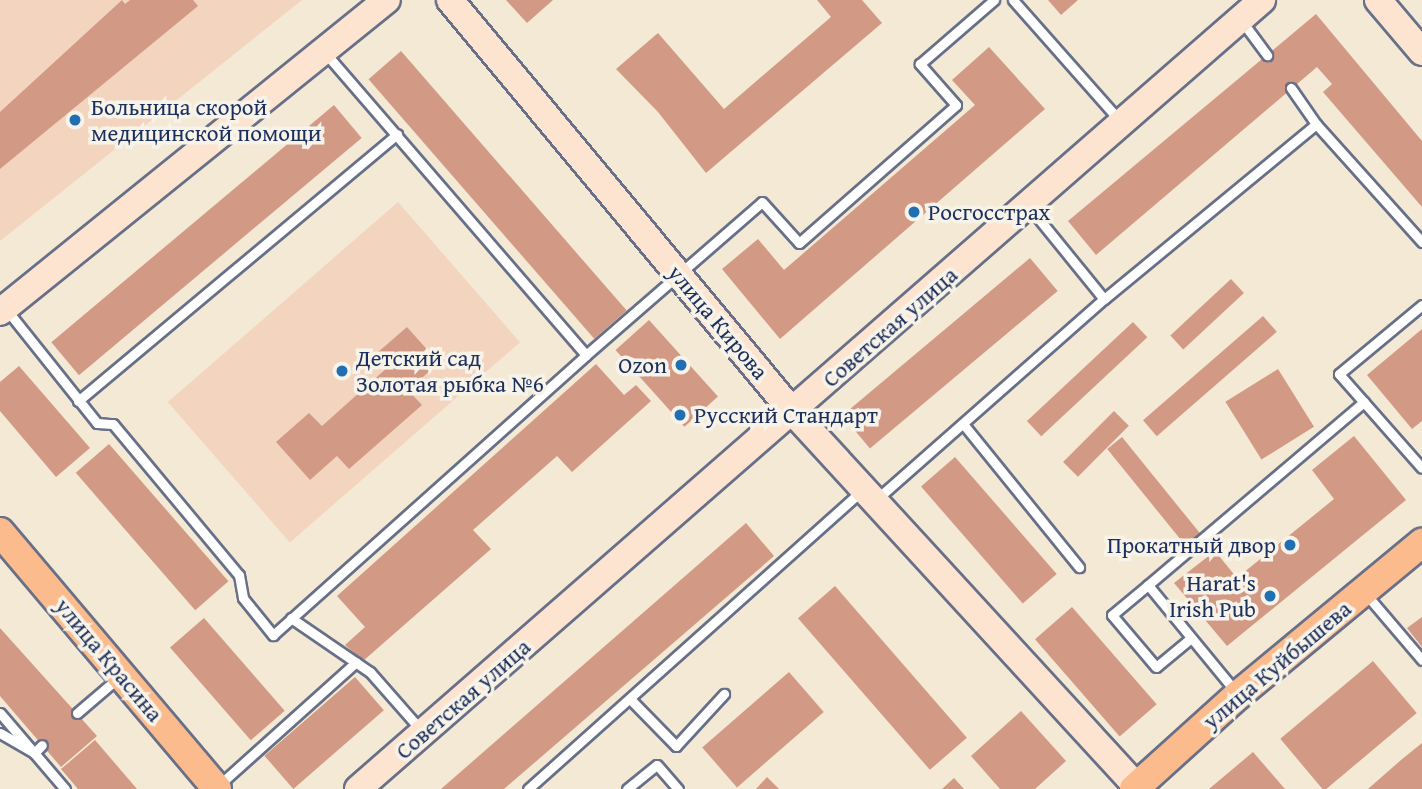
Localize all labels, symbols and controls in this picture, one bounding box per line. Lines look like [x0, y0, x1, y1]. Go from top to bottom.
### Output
place label: Больница скорой медицинской помощи [91, 93, 322, 147]
marker: Больница скорой медицинской помощи [65, 110, 85, 130]
place label: Росгосстрах [928, 198, 1050, 226]
marker: Росгосстрах [906, 204, 922, 220]
street label: улица Кирова [662, 259, 774, 385]
street label: Советская улица [817, 261, 963, 393]
place label: Детский сад Золотая рыбка №6 [356, 344, 544, 398]
place label: Ozon [618, 351, 667, 379]
marker: Ozon [673, 357, 689, 373]
marker: Детский сад Золотая рыбка №6 [334, 363, 350, 379]
place label: Русский Стандарт [694, 401, 878, 429]
marker: Русский Стандарт [672, 407, 688, 423]
place label: Прокатный двор [1107, 531, 1276, 559]
marker: Прокатный двор [1282, 537, 1298, 553]
place label: Harat's Irish Pub [1169, 569, 1256, 623]
marker: Harat's Irish Pub [1262, 588, 1278, 604]
street label: улица Красина [49, 593, 169, 727]
street label: улица Куйбышева [1197, 595, 1357, 735]
street label: Советская улица [390, 633, 536, 765]

